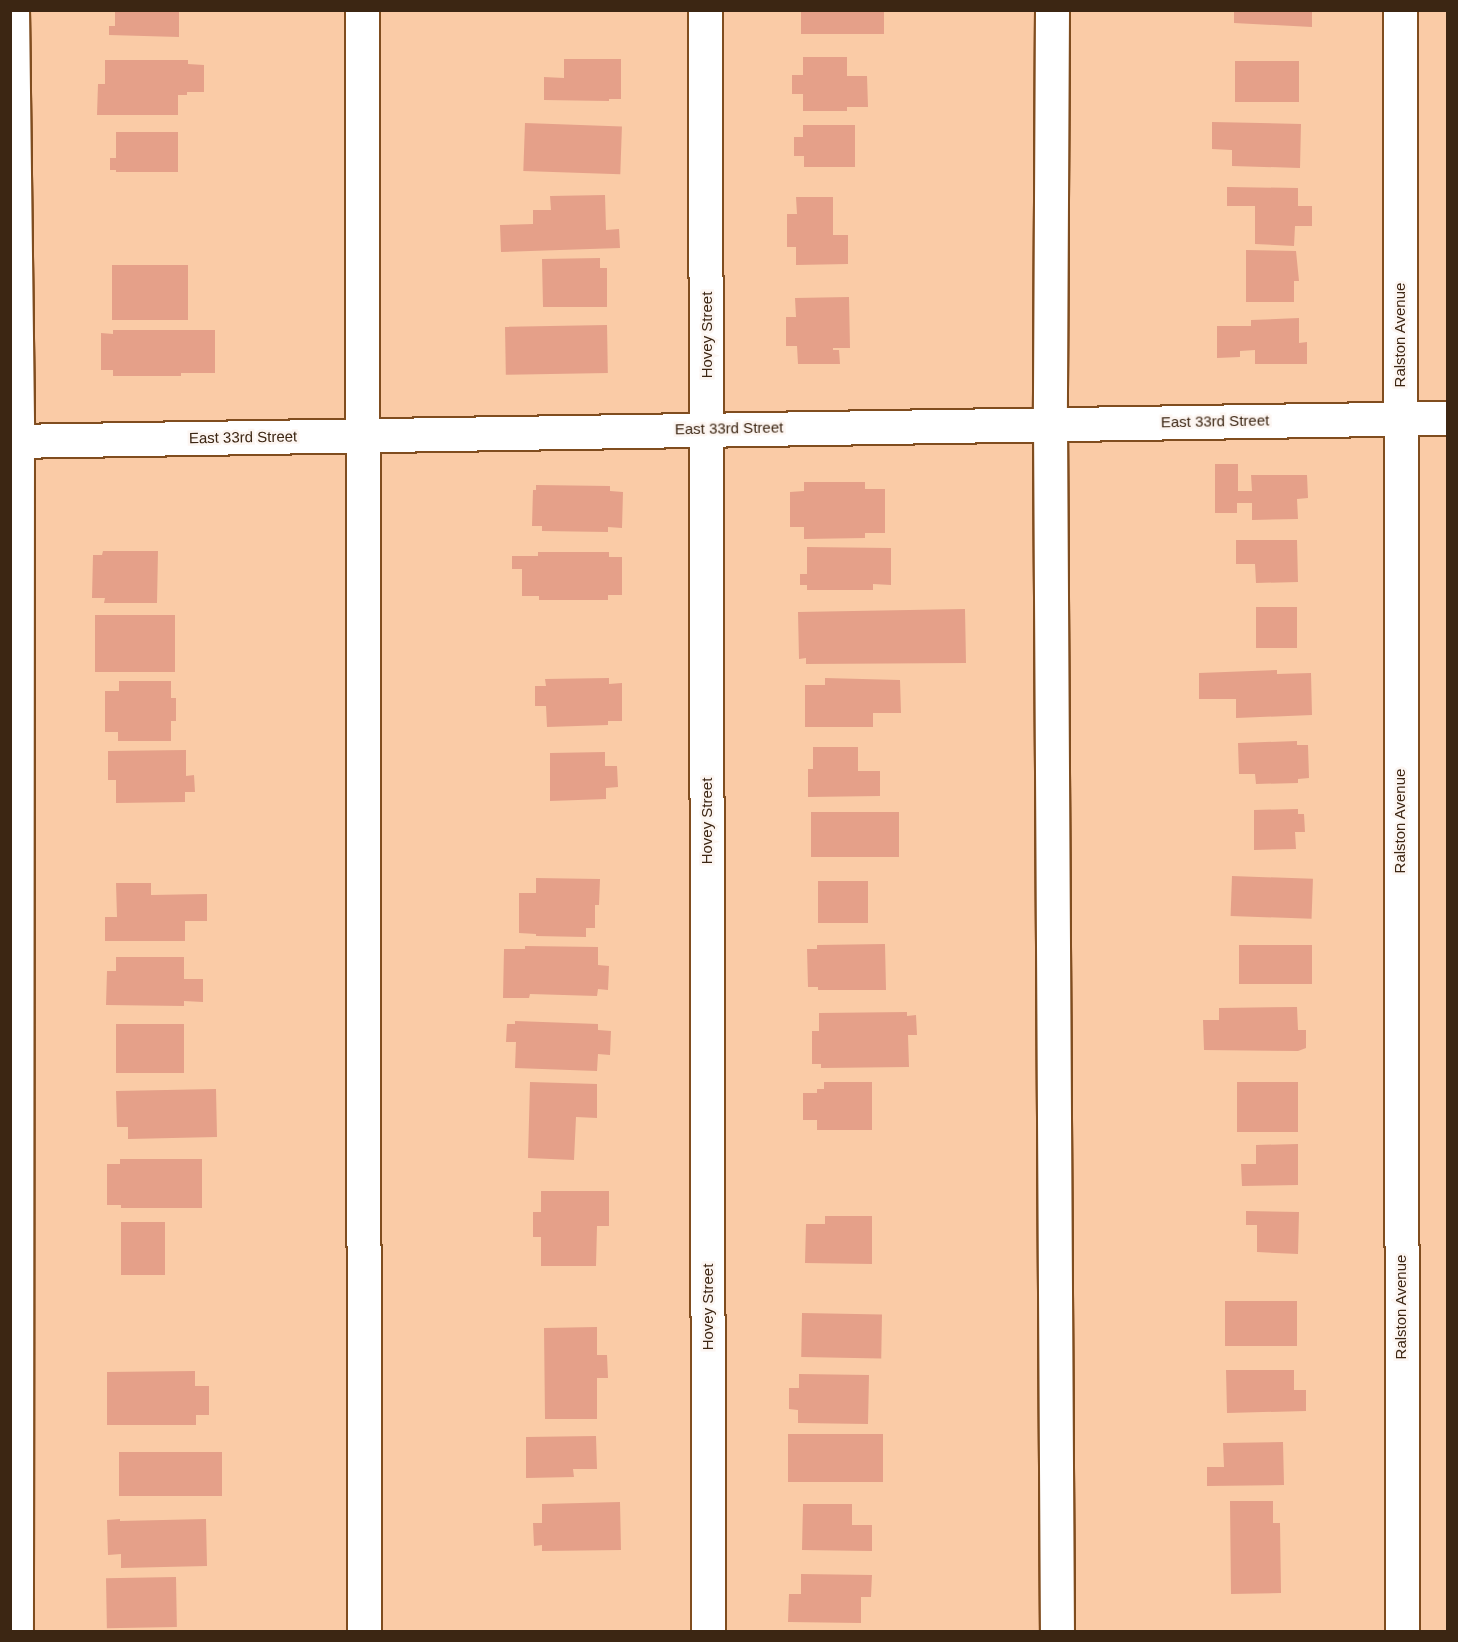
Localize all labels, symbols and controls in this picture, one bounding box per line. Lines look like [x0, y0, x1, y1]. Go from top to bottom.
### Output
street label: Ralston Avenue [1391, 282, 1409, 388]
street label: Hovey Street [698, 292, 716, 378]
street label: East 33rd Street [1161, 411, 1269, 431]
street label: East 33rd Street [675, 418, 783, 438]
street label: East 33rd Street [189, 427, 297, 447]
street label: Ralston Avenue [1391, 768, 1409, 874]
street label: Hovey Street [698, 778, 716, 864]
street label: Ralston Avenue [1392, 1254, 1410, 1360]
street label: Hovey Street [699, 1264, 717, 1350]

